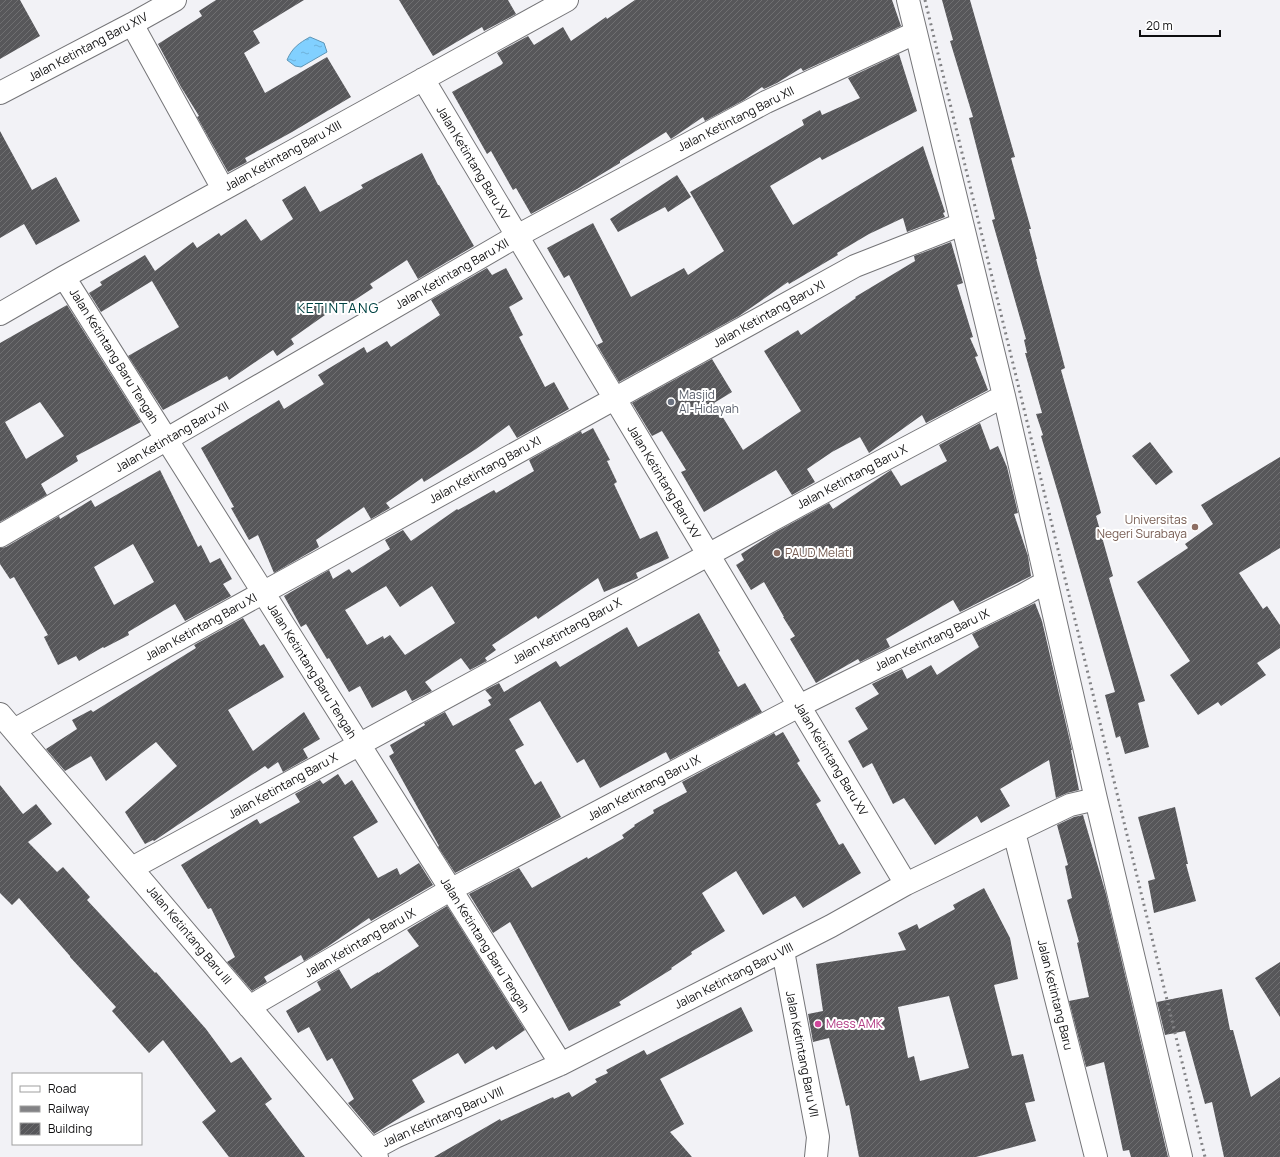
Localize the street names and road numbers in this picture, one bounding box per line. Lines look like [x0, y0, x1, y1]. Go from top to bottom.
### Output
street label: Jalan Ketintang Baru XIV [25, 8, 151, 85]
street label: Jalan Ketintang Baru XII [675, 82, 797, 155]
street label: Jalan Ketintang Baru XV [433, 103, 515, 224]
street label: Jalan Ketintang Baru XIII [221, 116, 344, 195]
street label: Jalan Ketintang Baru XII [392, 234, 512, 313]
street label: Jalan Ketintang Baru XI [710, 276, 828, 351]
street label: Jalan Ketintang Baru Tengah [66, 285, 163, 427]
street label: Jalan Ketintang Baru XII [112, 397, 232, 476]
street label: Jalan Ketintang Baru XV [624, 422, 706, 543]
street label: Jalan Ketintang Baru XI [426, 432, 544, 507]
street label: Jalan Ketintang Baru X [794, 440, 911, 513]
street label: Jalan Ketintang Baru XI [142, 589, 260, 664]
street label: Jalan Ketintang Baru X [509, 593, 625, 668]
street label: Jalan Ketintang Baru Tengah [264, 600, 361, 742]
street label: Jalan Ketintang Baru IX [872, 604, 993, 675]
street label: Jalan Ketintang Baru XV [791, 699, 873, 820]
street label: Jalan Ketintang Baru X [225, 748, 341, 823]
street label: Jalan Ketintang Baru IX [584, 750, 704, 825]
street label: Jalan Ketintang Baru Tengah [437, 874, 534, 1016]
street label: Jalan Ketintang Baru III [143, 882, 236, 988]
street label: Jalan Ketintang Baru IX [301, 903, 419, 981]
street label: Jalan Ketintang Baru VIII [671, 938, 796, 1013]
street label: Jalan Ketintang Baru [1034, 938, 1077, 1052]
street label: Jalan Ketintang Baru VII [782, 989, 823, 1119]
street label: Jalan Ketintang Baru VIII [379, 1082, 506, 1151]

